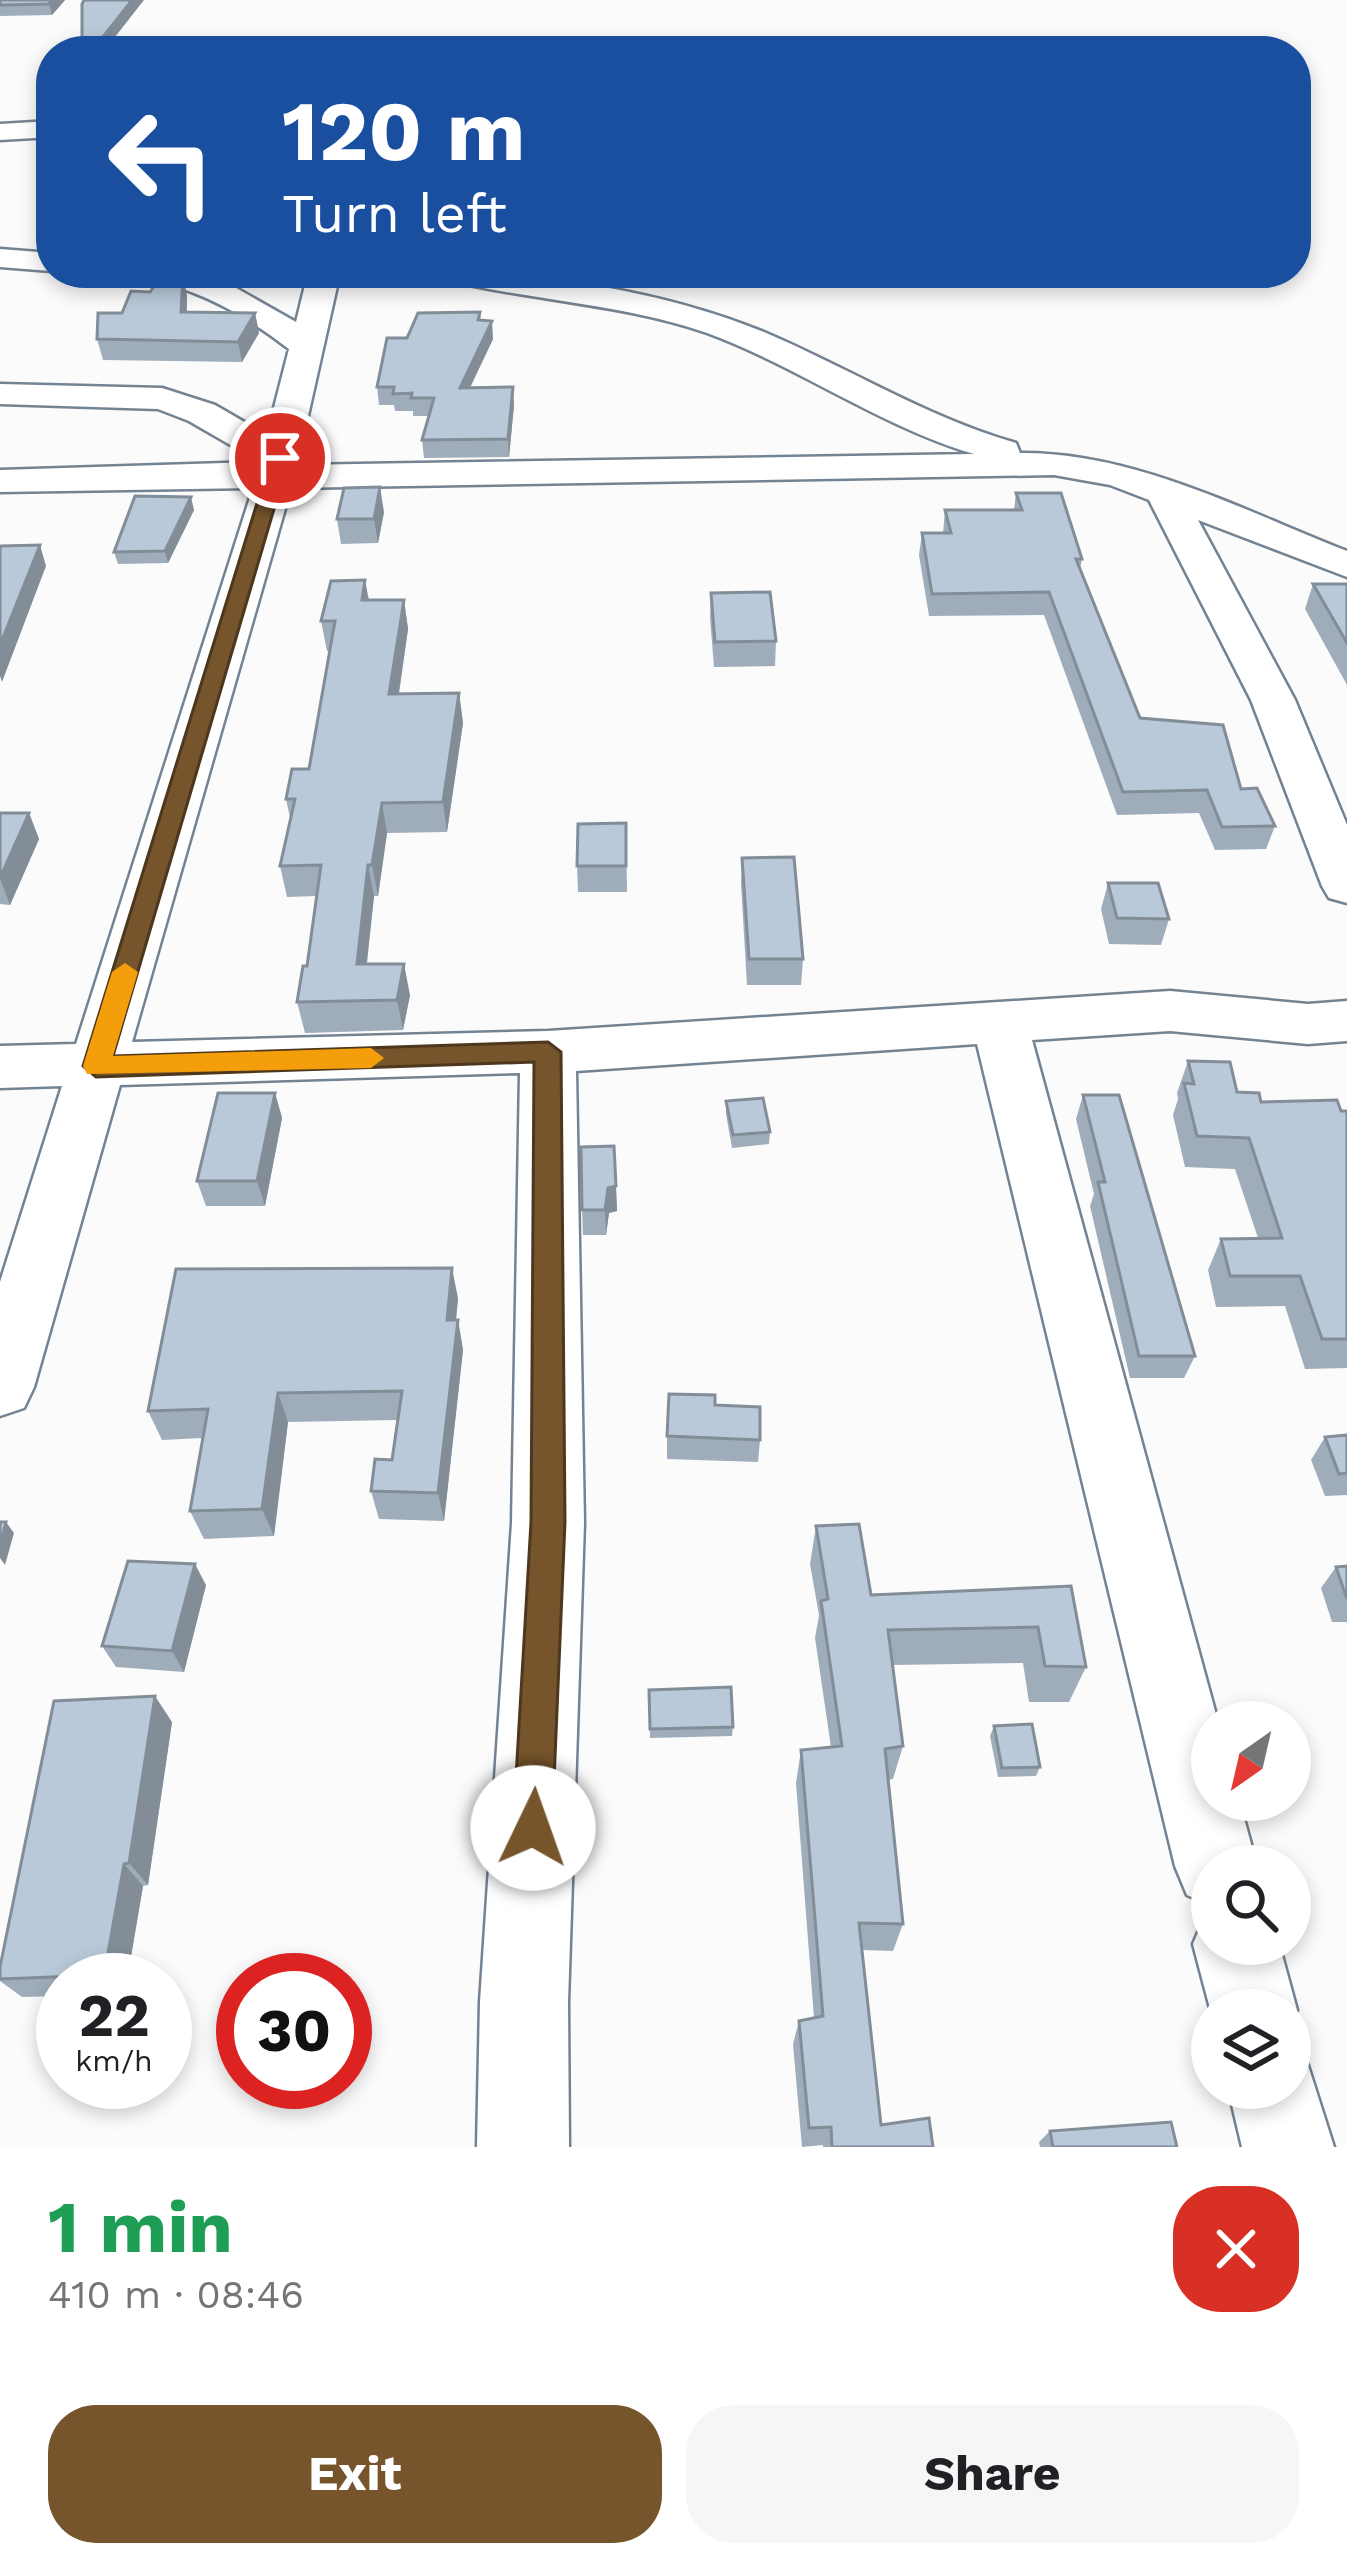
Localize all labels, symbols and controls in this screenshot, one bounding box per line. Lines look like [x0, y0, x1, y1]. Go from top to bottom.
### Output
text: 120 m [282, 82, 525, 180]
icon: left [84, 84, 240, 240]
text: Turn left [282, 182, 507, 245]
pin [229, 407, 331, 509]
icon: arrive [247, 425, 313, 491]
north arrow [1191, 1701, 1311, 1821]
map controls [1191, 1701, 1311, 2109]
position arrow [470, 1765, 596, 1891]
button: search [1191, 1845, 1311, 1965]
speed limit sign: 30 [216, 1953, 372, 2109]
text: 22 [78, 1980, 150, 2051]
button: layers [1191, 1989, 1311, 2109]
text: km/h [75, 2043, 153, 2078]
text: 1 min [48, 2185, 233, 2269]
button: close [1173, 2186, 1299, 2312]
text: 410 m · 08:46 [48, 2272, 304, 2317]
button: Exit [48, 2405, 662, 2543]
button: Share [686, 2405, 1299, 2543]

